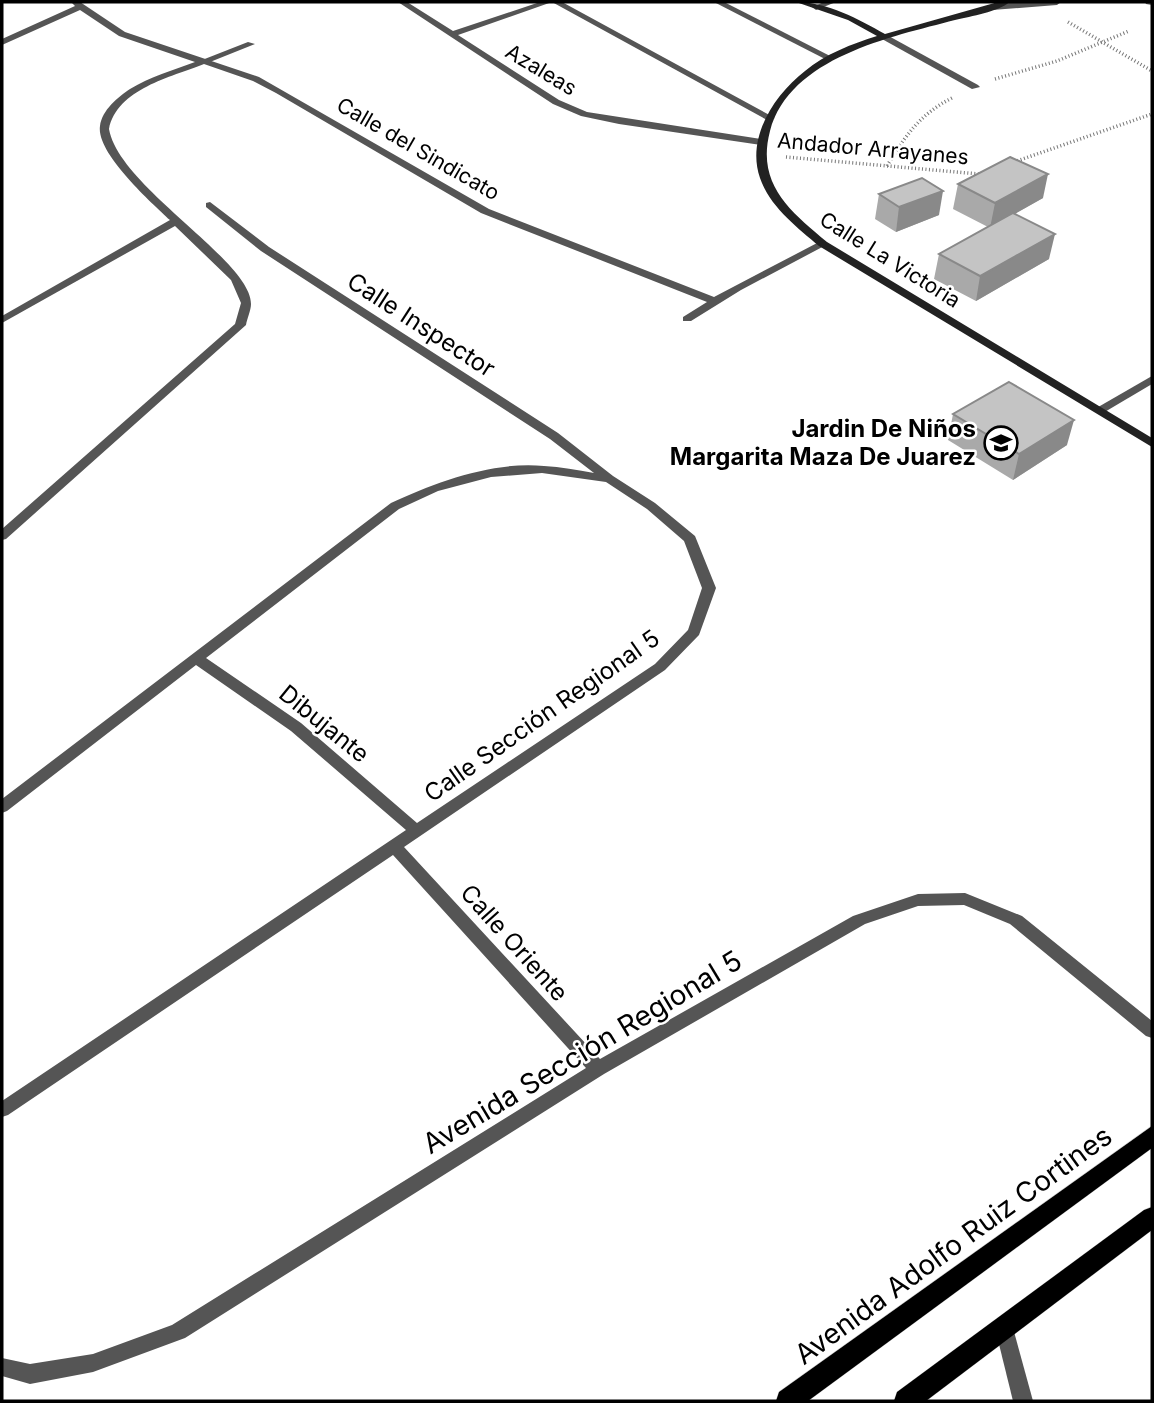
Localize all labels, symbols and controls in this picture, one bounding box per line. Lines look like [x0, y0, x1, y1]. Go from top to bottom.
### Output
street label: Azaleas [501, 39, 581, 100]
street label: Calle del Sindicato [332, 92, 504, 205]
street label: Andador Arrayanes [776, 128, 970, 169]
street label: Calle La Victoria [815, 206, 965, 313]
street label: Calle Inspector [342, 266, 501, 383]
place label: Jardin De Niños Margarita Maza De Juarez [670, 414, 976, 471]
school or university icon: Jardin De Niños Margarita Maza De Juarez [982, 424, 1020, 462]
street label: Calle Sección Regional 5 [419, 623, 665, 808]
street label: Dibujante [274, 679, 375, 769]
street label: Calle Oriente [455, 878, 574, 1007]
street label: Avenida Sección Regional 5 [416, 943, 748, 1161]
street label: Avenida Adolfo Ruiz Cortines [788, 1118, 1118, 1372]

